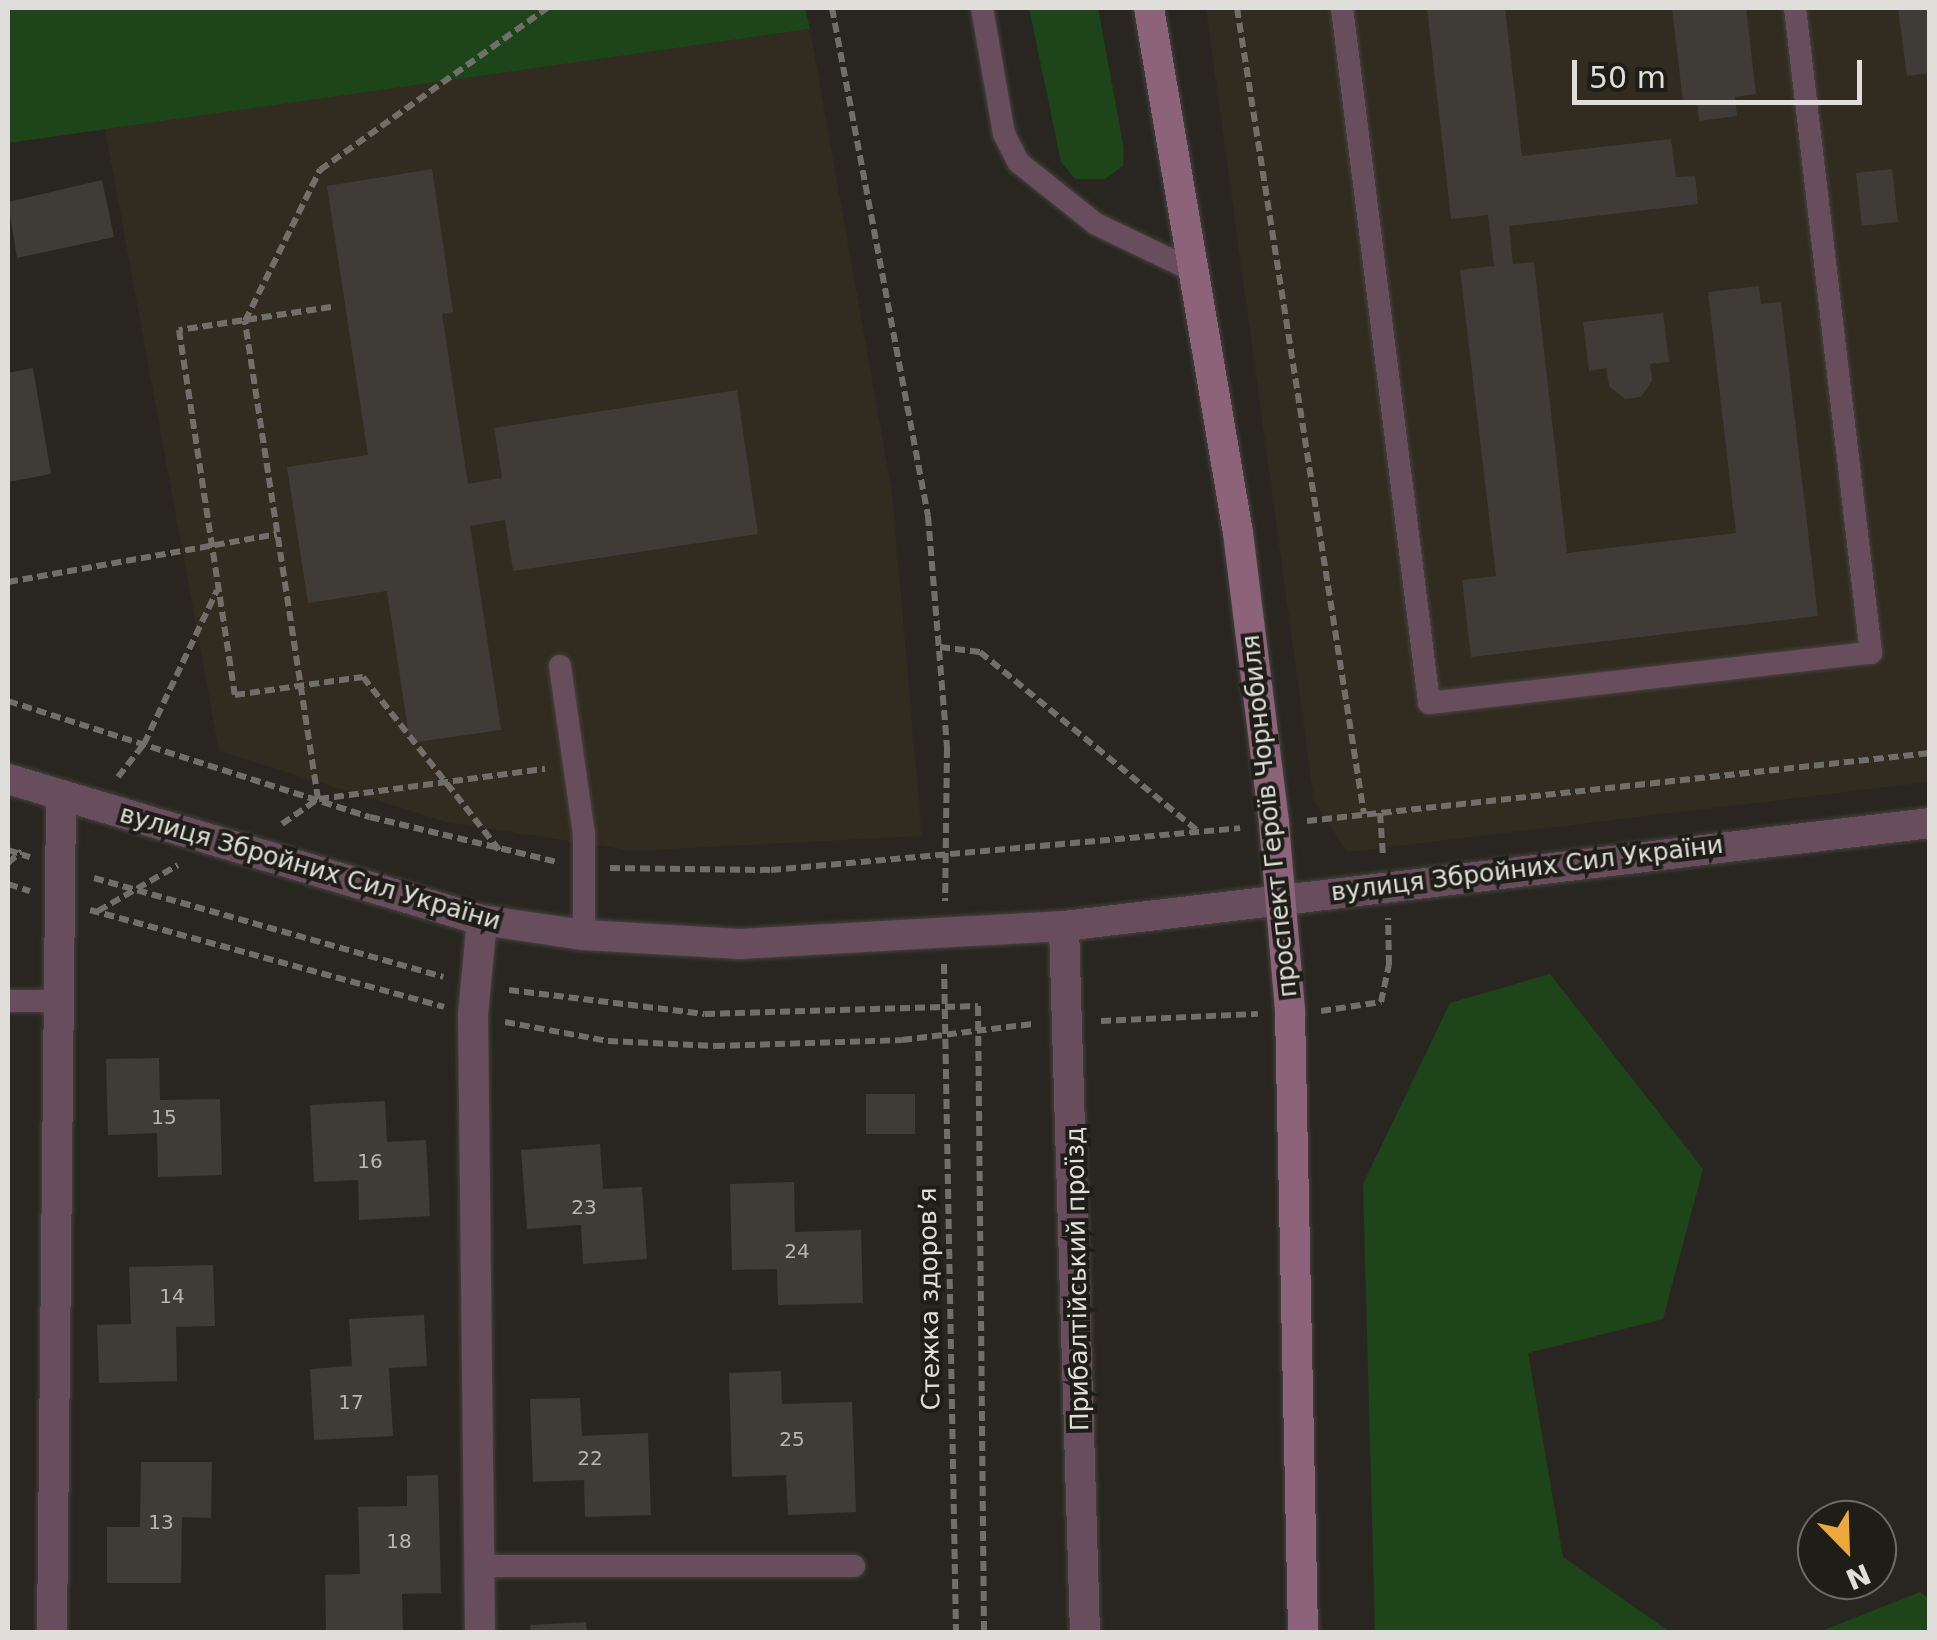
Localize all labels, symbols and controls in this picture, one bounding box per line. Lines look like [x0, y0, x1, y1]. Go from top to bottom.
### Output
scale bar [1577, 40, 1867, 102]
text: 50 m [1589, 60, 1666, 95]
street label: проспект Героїв Чорнобиля [1236, 633, 1304, 999]
street label: вулиця Збройних Сил України [116, 799, 504, 937]
street label: вулиця Збройних Сил України [1329, 830, 1725, 908]
house number: 15 [151, 1105, 177, 1129]
street label: Прибалтійський проїзд [1060, 1127, 1096, 1431]
house number: 16 [357, 1149, 383, 1173]
street label: Стежка здоров’я [913, 1187, 947, 1411]
house number: 23 [571, 1195, 597, 1219]
house number: 24 [784, 1239, 810, 1263]
house number: 14 [159, 1284, 185, 1308]
house number: 17 [338, 1390, 364, 1414]
house number: 25 [779, 1427, 805, 1451]
house number: 22 [577, 1446, 603, 1470]
north arrow [1797, 1500, 1897, 1600]
house number: 13 [148, 1510, 174, 1534]
house number: 18 [386, 1529, 412, 1553]
text: N [1841, 1556, 1875, 1596]

